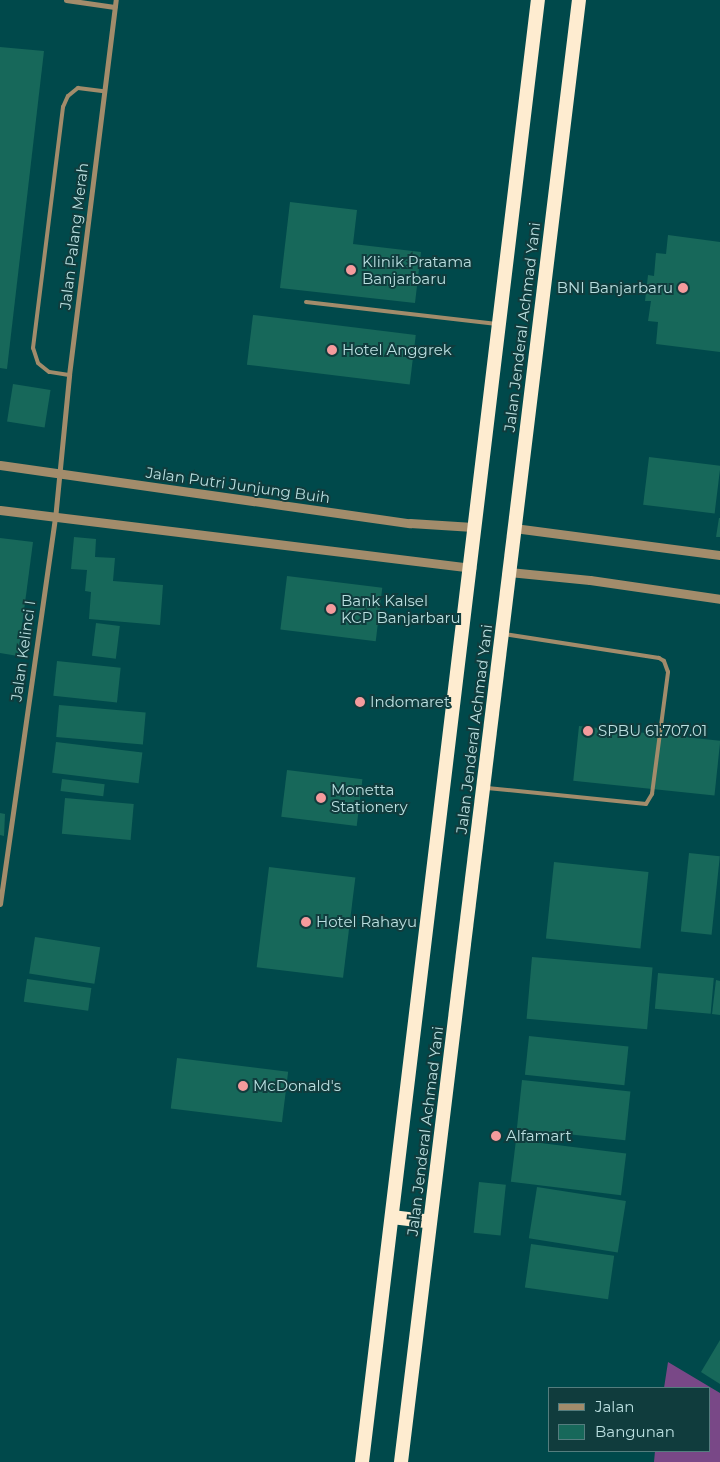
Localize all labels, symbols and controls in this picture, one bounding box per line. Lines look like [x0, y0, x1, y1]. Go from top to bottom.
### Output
street label: Jalan Palang Merah [56, 162, 92, 310]
street label: Jalan Jenderal Achmad Yani [500, 221, 544, 433]
place label: Klinik Pratama Banjarbaru [362, 252, 472, 287]
marker: Klinik Pratama Banjarbaru [344, 263, 358, 277]
place label: BNI Banjarbaru [557, 279, 673, 297]
marker: BNI Banjarbaru [677, 282, 689, 294]
place label: Hotel Anggrek [342, 341, 452, 359]
marker: Hotel Anggrek [326, 344, 338, 356]
street label: Jalan Putri Junjung Buih [145, 463, 331, 507]
place label: Bank Kalsel KCP Banjarbaru [341, 591, 461, 626]
street label: Jalan Kelinci I [7, 599, 39, 703]
marker: Bank Kalsel KCP Banjarbaru [325, 603, 337, 615]
street label: Jalan Jenderal Achmad Yani [452, 623, 496, 835]
place label: Indomaret [370, 693, 450, 711]
marker: Indomaret [354, 696, 366, 708]
place label: SPBU 61.707.01 [598, 722, 707, 740]
marker: SPBU 61.707.01 [582, 725, 594, 737]
place label: Monetta Stationery [331, 780, 408, 815]
marker: Monetta Stationery [315, 792, 327, 804]
place label: Hotel Rahayu [316, 913, 417, 931]
marker: Hotel Rahayu [300, 916, 312, 928]
street label: Jalan Jenderal Achmad Yani [403, 1025, 447, 1237]
place label: McDonald's [253, 1077, 341, 1095]
marker: McDonald's [237, 1080, 249, 1092]
place label: Alfamart [506, 1127, 572, 1145]
marker: Alfamart [490, 1130, 502, 1142]
legend [548, 1387, 710, 1452]
text: Jalan [595, 1397, 634, 1416]
text: Bangunan [595, 1422, 675, 1441]

